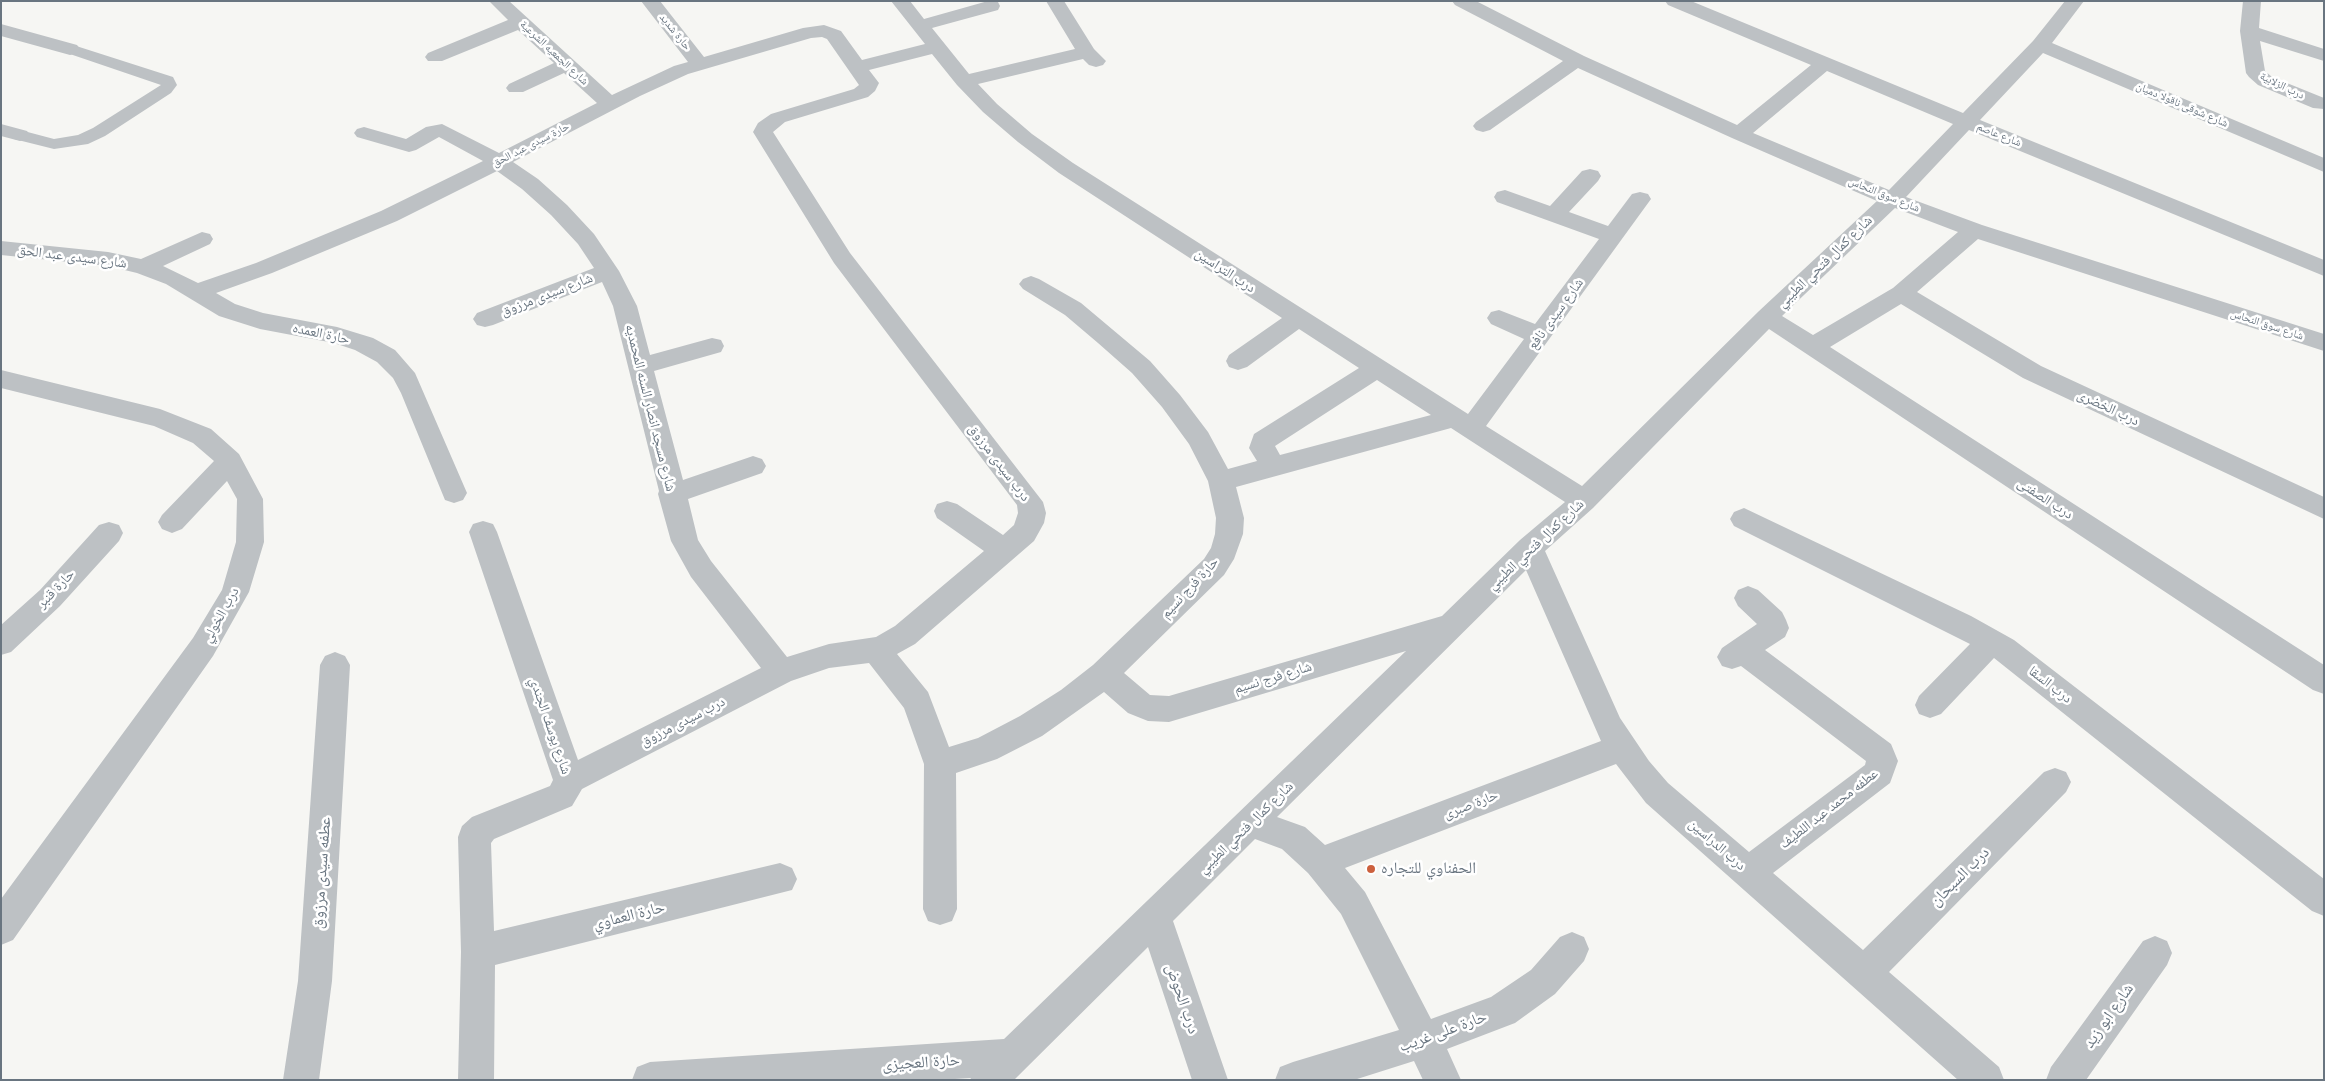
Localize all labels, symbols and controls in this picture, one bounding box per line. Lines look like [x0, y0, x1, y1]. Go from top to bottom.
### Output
street label: حارة شديد [656, 11, 694, 53]
street label: شارع الجمعيه الشرعية [517, 18, 591, 88]
street label: درب الزلابية [2258, 70, 2306, 102]
street label: شارع شوقى ناقولا دميان [2134, 80, 2230, 130]
street label: حارة سيدى عبد الحق [490, 120, 572, 170]
street label: شارع عاصم [1975, 120, 2023, 150]
street label: شارع سوق النحاس [1846, 175, 1922, 215]
street label: شارع كمال فتحي الطيبي [1774, 212, 1876, 312]
street label: شارع سيدى عبد الحق [16, 242, 128, 272]
street label: درب التراسين [1192, 245, 1258, 297]
street label: شارع سيدى مرزوق [499, 270, 595, 320]
street label: شارع سيدى نافع [1525, 275, 1587, 353]
street label: شارع سوق النحاس [2229, 307, 2305, 343]
street label: حارة العمده [291, 320, 351, 348]
street label: شارع مسجد انصار السنه المحمديه [621, 323, 679, 493]
street label: درب الخضرى [2074, 386, 2142, 430]
street label: درب سيدى مرزوق [964, 421, 1034, 505]
street label: درب الصفتى [2014, 475, 2076, 523]
street label: شارع كمال فتحي الطيبي [1484, 496, 1588, 594]
street label: حارة فرج نسيم [1157, 554, 1223, 622]
street label: حارة قنبر [34, 566, 78, 612]
street label: درب الخولي [199, 584, 243, 646]
street label: شارع فرج نسيم [1232, 658, 1314, 698]
street label: درب السقا [2025, 663, 2075, 707]
street label: شارع يوسف الجندي [526, 675, 574, 777]
street label: درب سيدى مرزوق [638, 694, 728, 750]
street label: عطفه محمد عبد اللطيف [1776, 765, 1882, 853]
street label: شارع كمال فتحي الطيبي [1195, 778, 1297, 878]
street label: حارة صبرى [1441, 787, 1501, 823]
street label: عطفه سيدى مرزوق [309, 816, 335, 930]
street label: درب الدراسين [1685, 816, 1749, 874]
street label: درب السبحان [1926, 843, 1994, 911]
place label: الحفناوي للتجاره [1381, 859, 1476, 879]
marker: الحفناوي للتجاره [1365, 863, 1377, 875]
street label: حارة العماوي [591, 898, 667, 934]
street label: درب الحوض [1161, 962, 1203, 1036]
street label: شارع ابو زيد [2080, 980, 2138, 1052]
street label: حارة على غريب [1397, 1007, 1489, 1057]
street label: حارة العجيزى [881, 1051, 961, 1075]

